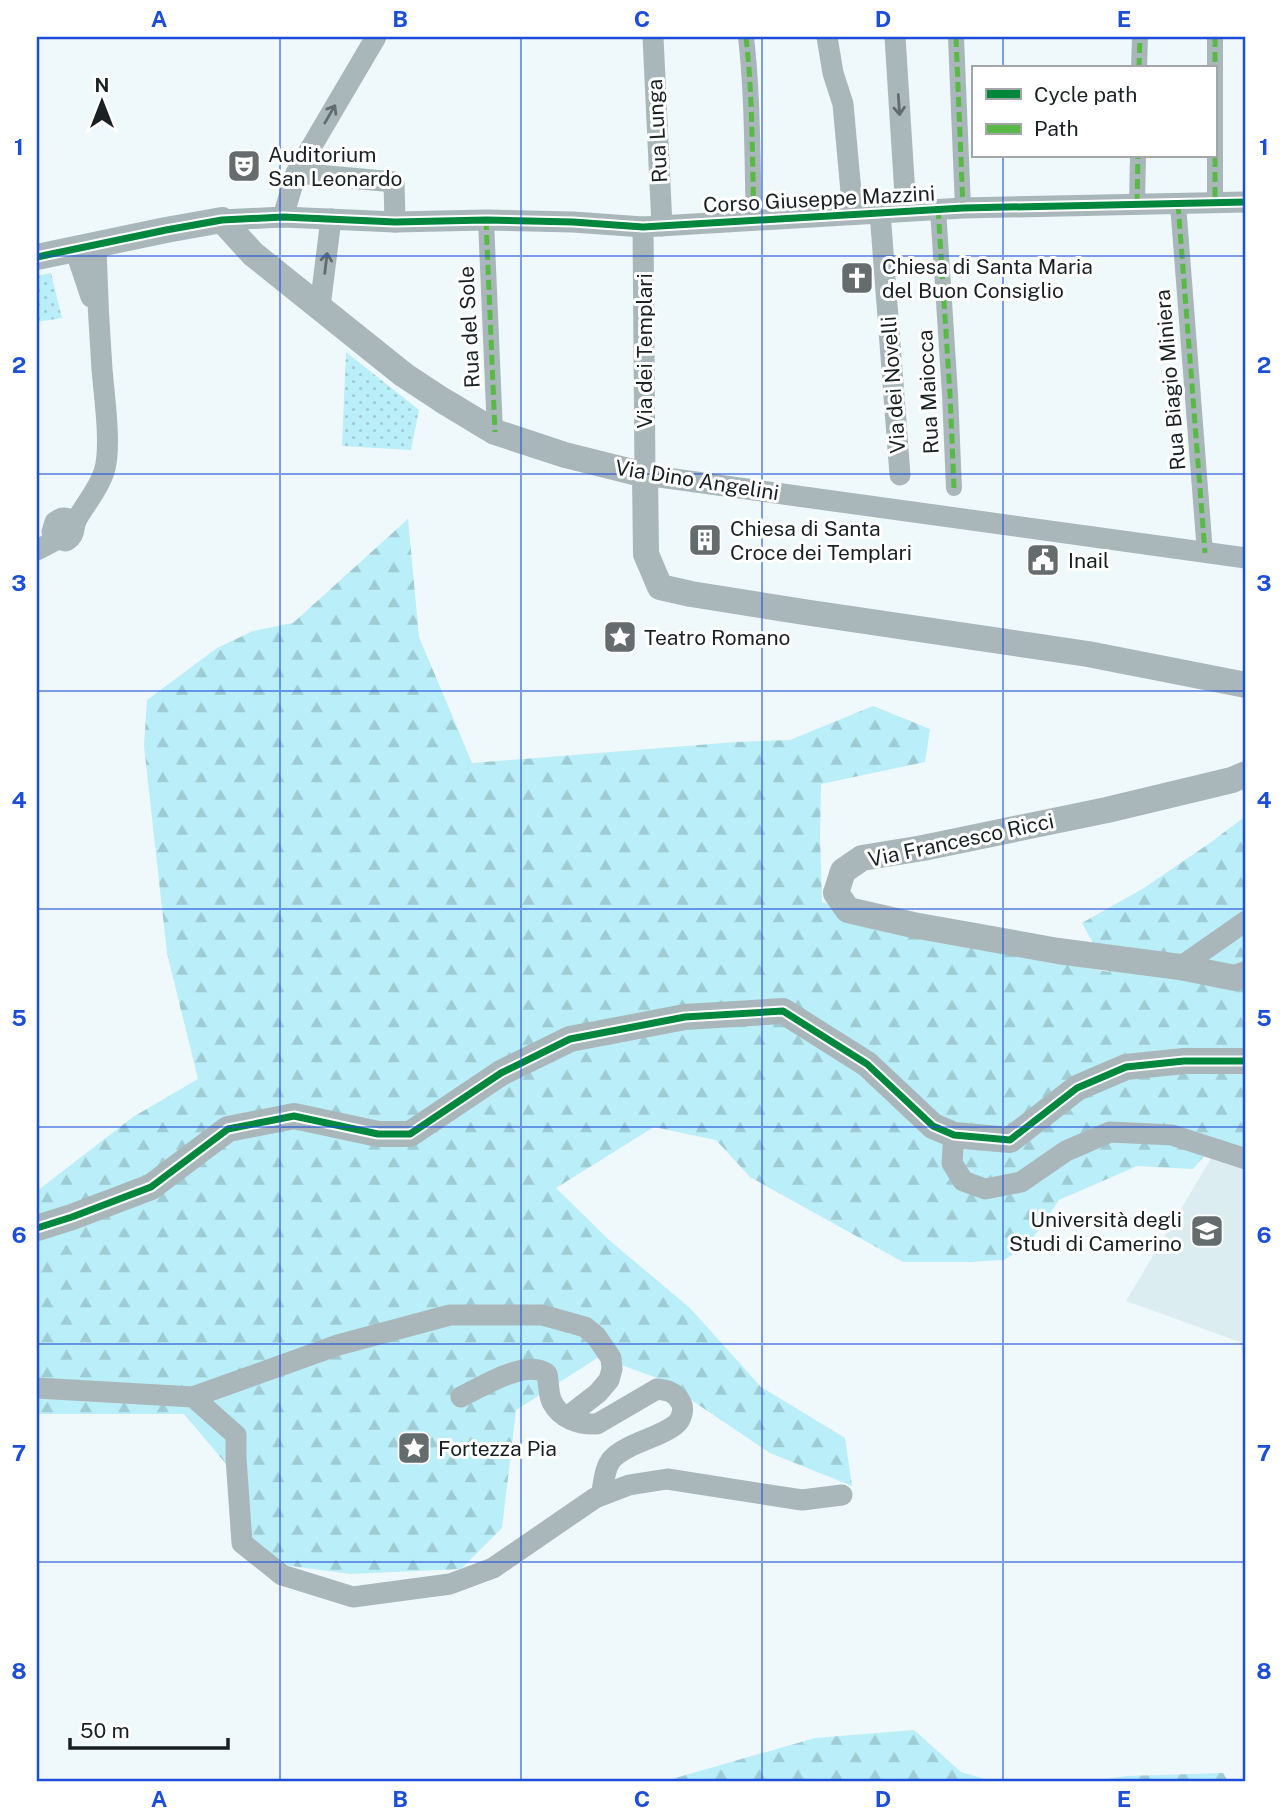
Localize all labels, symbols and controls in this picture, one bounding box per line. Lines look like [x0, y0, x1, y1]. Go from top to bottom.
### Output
text: A [151, 5, 168, 32]
text: B [392, 5, 408, 32]
text: C [634, 5, 650, 32]
text: D [875, 5, 891, 32]
text: E [1117, 5, 1131, 32]
north arrow [66, 66, 136, 136]
legend [972, 66, 1216, 158]
text: N [95, 74, 109, 96]
street label: Rua Lunga [642, 78, 672, 184]
text: Cycle path [1034, 82, 1137, 107]
one-way arrow [893, 93, 906, 116]
one-way arrow [323, 104, 337, 124]
text: Path [1034, 116, 1079, 141]
text: 1 [14, 133, 24, 160]
text: 1 [1259, 133, 1269, 160]
place label: Auditorium San Leonardo [268, 142, 402, 191]
theatre icon: Auditorium San Leonardo [225, 147, 263, 185]
street label: Corso Giuseppe Mazzini [702, 180, 936, 218]
one-way arrow [319, 252, 332, 275]
place label: Chiesa di Santa Maria del Buon Consiglio [882, 254, 1093, 303]
church icon: Chiesa di Santa Maria del Buon Consiglio [838, 259, 876, 297]
street label: Rua del Sole [453, 265, 485, 389]
street label: Via dei Templari [632, 273, 657, 429]
street label: Rua Biagio Miniera [1150, 288, 1190, 472]
street label: Via dei Novelli [876, 315, 910, 455]
street label: Rua Maiocca [912, 329, 944, 455]
text: 2 [12, 351, 26, 378]
text: 2 [1257, 351, 1271, 378]
street label: Via Dino Angelini [613, 455, 781, 505]
place label: Chiesa di Santa Croce dei Templari [730, 516, 912, 565]
building icon: Chiesa di Santa Croce dei Templari [686, 521, 724, 559]
public building icon: Inail [1024, 541, 1062, 579]
place label: Inail [1068, 548, 1109, 573]
text: 3 [11, 569, 27, 596]
text: 3 [1256, 569, 1272, 596]
place icon: Teatro Romano [601, 618, 639, 656]
place label: Teatro Romano [644, 625, 790, 650]
text: 4 [11, 786, 27, 813]
text: 4 [1256, 786, 1272, 813]
street label: Via Francesco Ricci [866, 808, 1056, 872]
text: 5 [11, 1004, 27, 1031]
text: 5 [1256, 1004, 1272, 1031]
place label: Università degli Studi di Camerino [1009, 1207, 1182, 1256]
school or university icon: Università degli Studi di Camerino [1188, 1212, 1226, 1250]
text: 6 [11, 1221, 27, 1248]
text: 6 [1256, 1221, 1272, 1248]
place icon: Fortezza Pia [395, 1429, 433, 1467]
place label: Fortezza Pia [438, 1436, 557, 1461]
text: 7 [12, 1439, 26, 1466]
text: 7 [1257, 1439, 1271, 1466]
text: 8 [11, 1657, 27, 1684]
text: 8 [1256, 1657, 1272, 1684]
scale bar [70, 1706, 228, 1750]
text: 50 m [80, 1718, 130, 1743]
text: A [151, 1785, 168, 1812]
text: B [392, 1785, 408, 1812]
text: C [634, 1785, 650, 1812]
text: D [875, 1785, 891, 1812]
text: E [1117, 1785, 1131, 1812]

